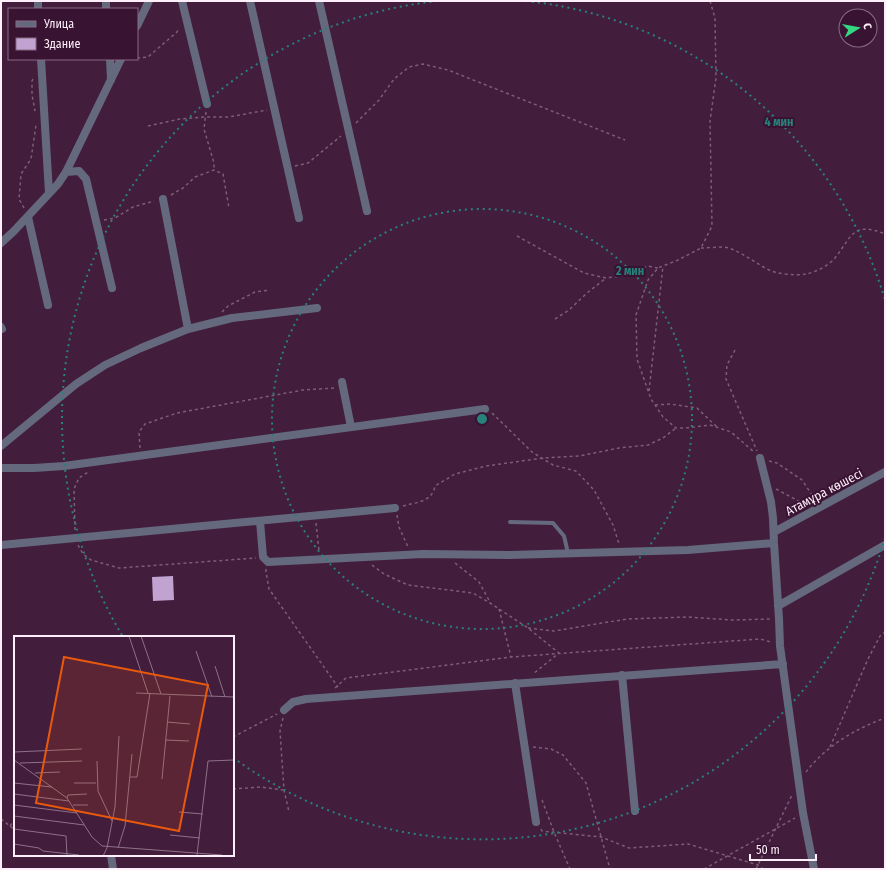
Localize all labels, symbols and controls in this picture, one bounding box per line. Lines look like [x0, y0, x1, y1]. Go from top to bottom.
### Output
legend [8, 8, 138, 60]
north arrow [838, 8, 878, 48]
text: Улица [43, 17, 74, 31]
text: С [860, 22, 874, 30]
text: Здание [44, 37, 80, 51]
text: 4 мин [765, 115, 793, 129]
text: 2 мин [615, 264, 644, 278]
centre of rings [475, 412, 489, 426]
street label: Атамұра көшесі [783, 465, 865, 519]
inset map [14, 636, 234, 856]
scale bar [750, 836, 816, 862]
text: 50 m [756, 843, 780, 857]

